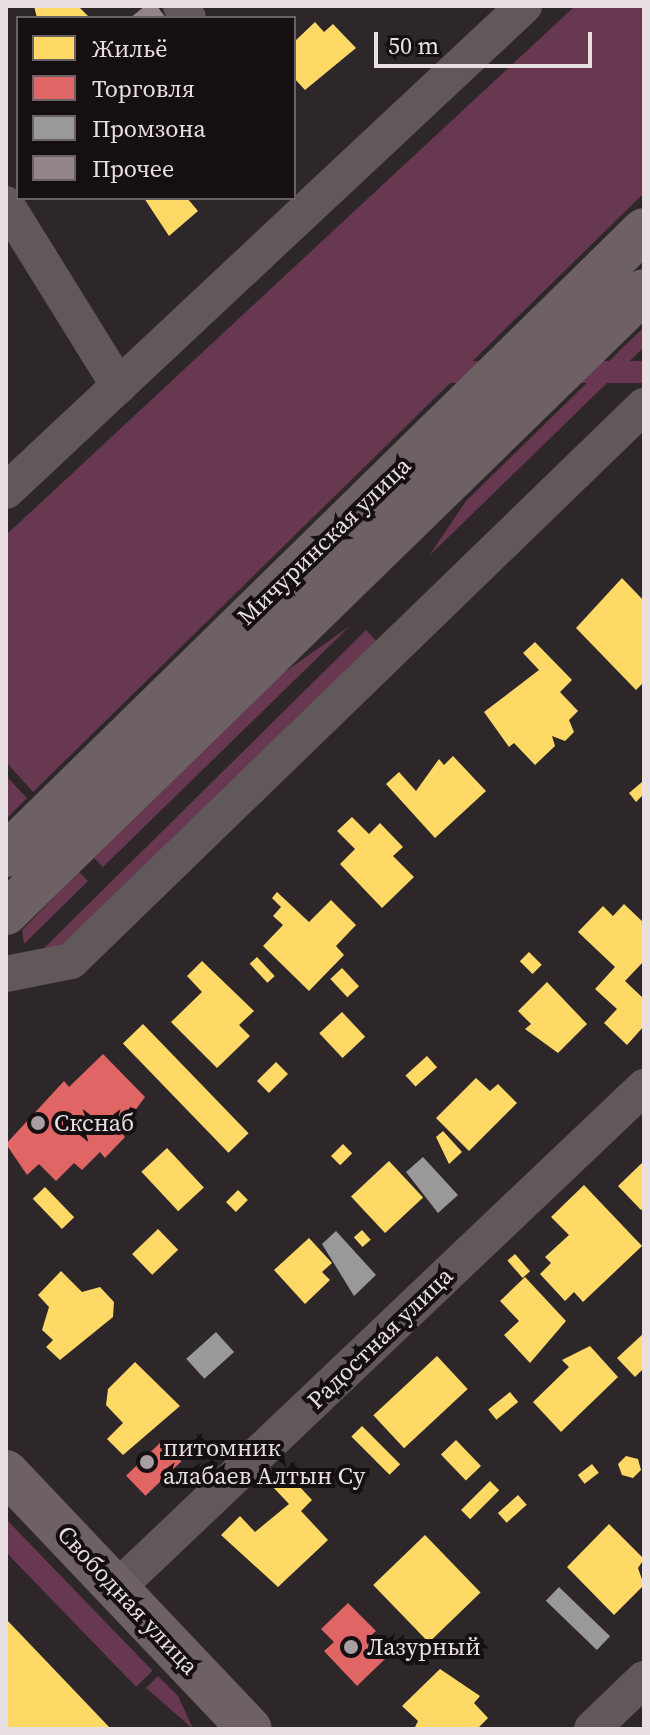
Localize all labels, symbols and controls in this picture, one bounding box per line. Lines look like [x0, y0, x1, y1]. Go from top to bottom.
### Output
legend [16, 16, 296, 200]
scale bar [378, 16, 596, 66]
text: 50 m [388, 29, 439, 62]
text: Жильё [92, 32, 167, 65]
text: Торговля [92, 72, 195, 105]
text: Промзона [92, 112, 206, 145]
text: Прочее [92, 152, 174, 185]
street label: Мичуринская улица [231, 451, 417, 631]
place label: Скснаб [54, 1109, 134, 1137]
marker: Скснаб [29, 1114, 47, 1132]
street label: Радостная улица [301, 1261, 459, 1415]
place label: питомник алабаев Алтын Су [163, 1434, 365, 1490]
marker: питомник алабаев Алтын Су [138, 1453, 156, 1471]
street label: Свободная улица [52, 1519, 204, 1681]
place label: Лазурный [367, 1633, 481, 1661]
marker: Лазурный [342, 1638, 360, 1656]

